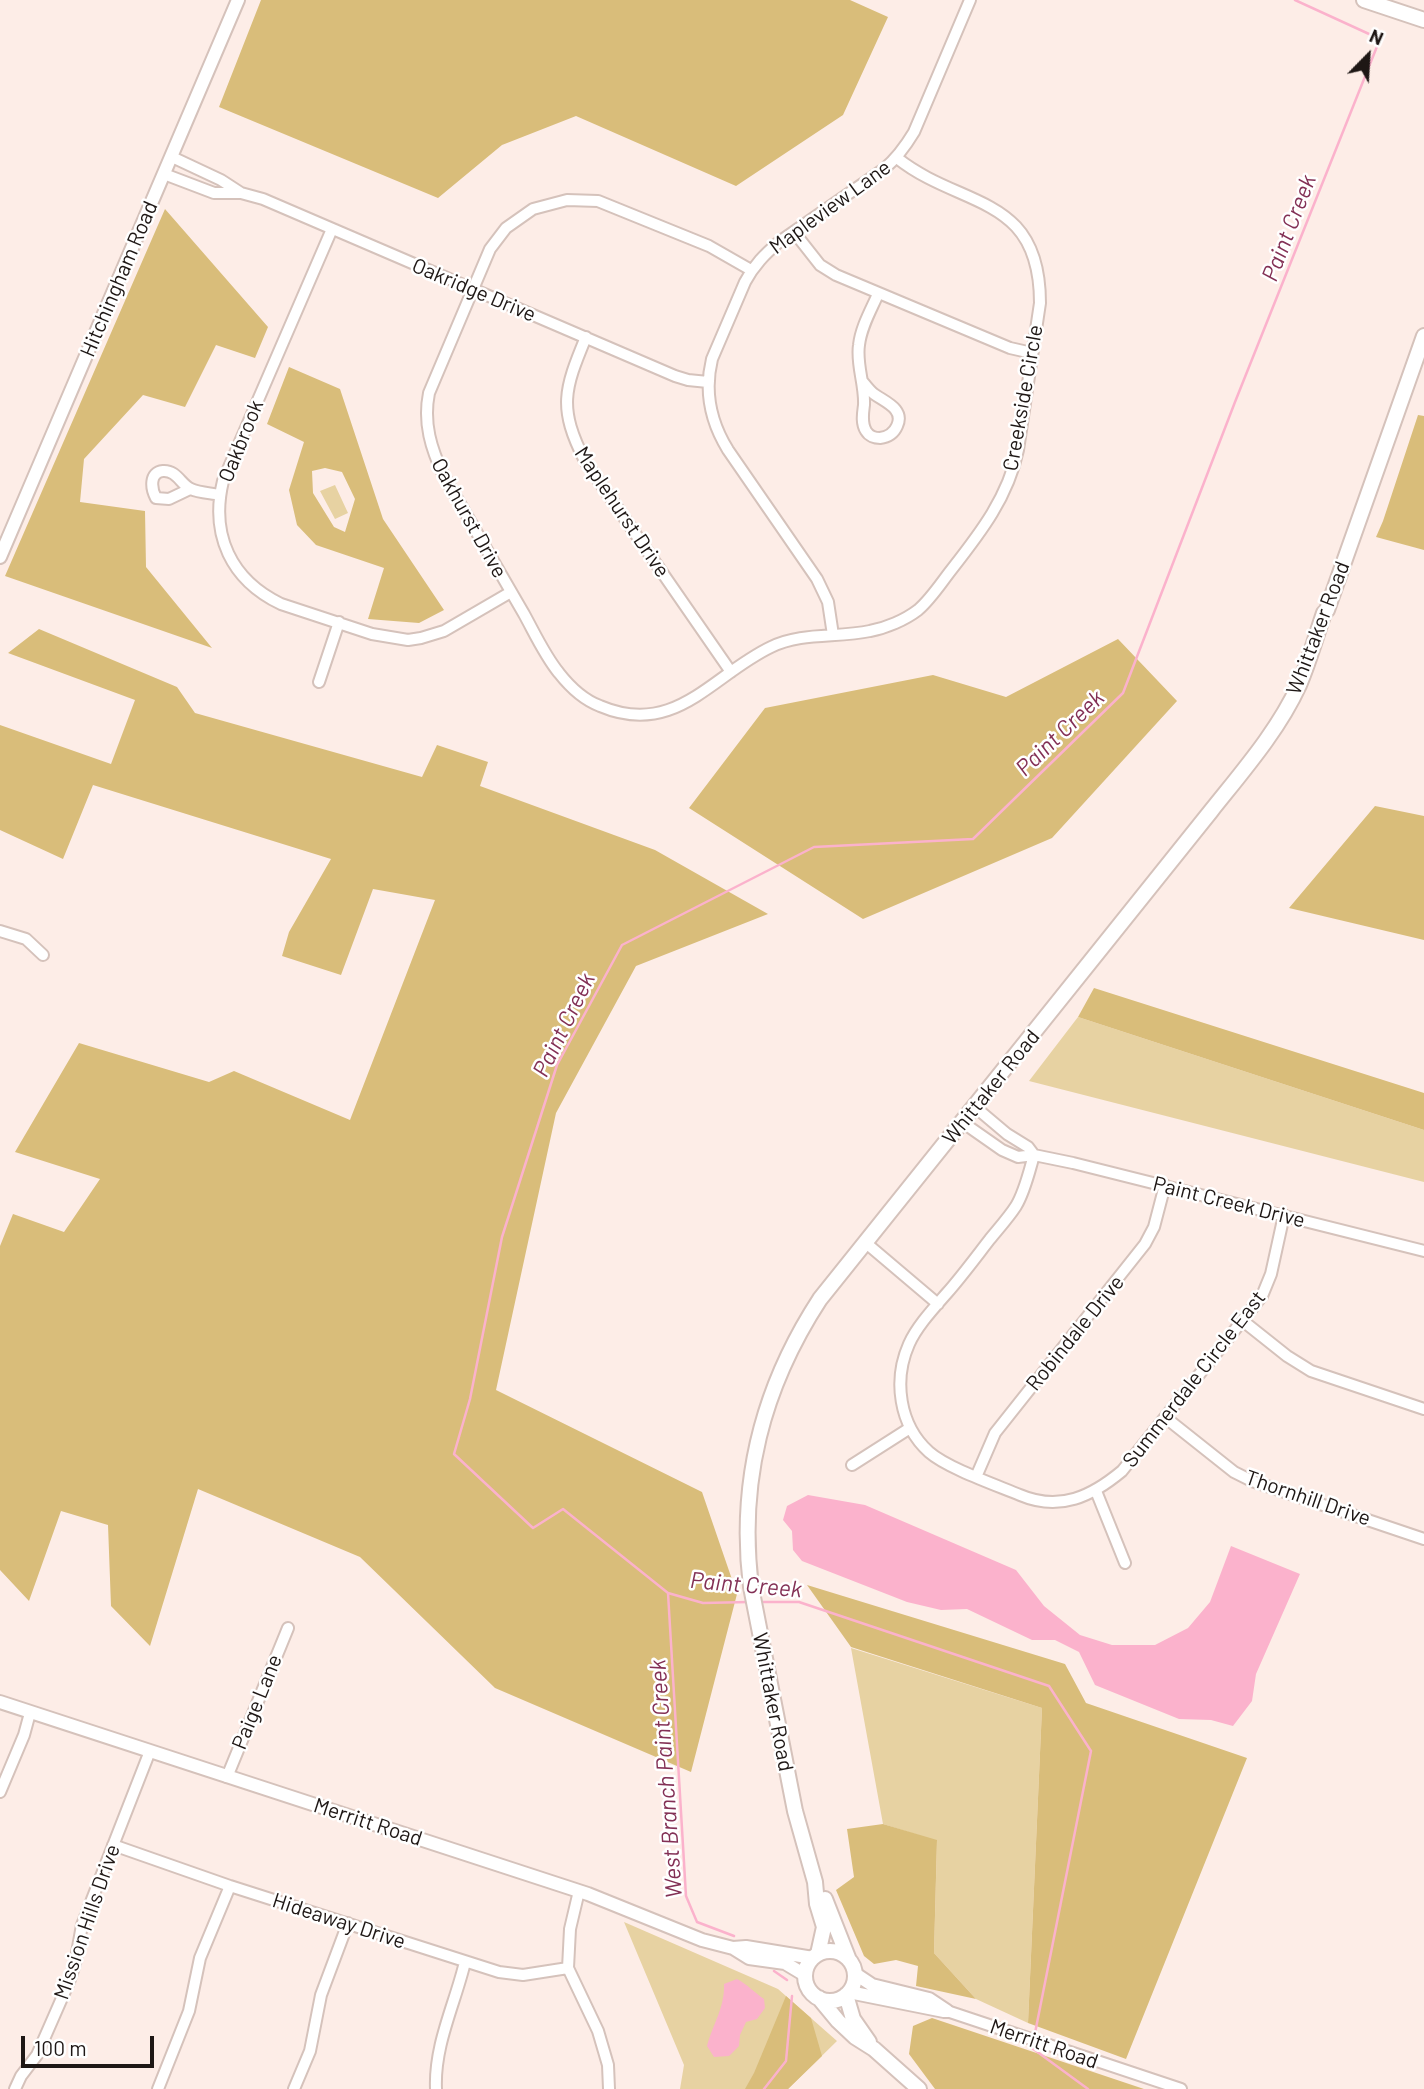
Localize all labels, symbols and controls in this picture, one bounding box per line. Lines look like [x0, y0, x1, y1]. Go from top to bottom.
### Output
north arrow [1333, 21, 1403, 91]
text: N [1366, 23, 1387, 49]
street label: Mapleview Lane [764, 155, 896, 259]
water label: Paint Creek [1256, 171, 1322, 285]
street label: Hitchingham Road [75, 197, 163, 361]
street label: Oakridge Drive [408, 253, 540, 327]
street label: Creekside Circle [998, 323, 1048, 473]
street label: Oakbrook [213, 396, 269, 486]
street label: Maplehurst Drive [569, 442, 675, 582]
street label: Oakhurst Drive [426, 454, 512, 582]
street label: Whittaker Road [1281, 558, 1355, 698]
water label: Paint Creek [1010, 684, 1110, 782]
water label: Paint Creek [527, 969, 601, 1081]
street label: Whittaker Road [937, 1024, 1045, 1150]
street label: Paint Creek Drive [1150, 1171, 1308, 1233]
street label: Robindale Drive [1021, 1270, 1129, 1396]
street label: Summerdale Circle East [1117, 1286, 1271, 1472]
street label: Thornhill Drive [1242, 1465, 1374, 1531]
water label: Paint Creek [689, 1566, 803, 1604]
street label: Whittaker Road [747, 1631, 799, 1773]
street label: Paige Lane [227, 1651, 287, 1753]
water label: West Branch Paint Creek [644, 1659, 688, 1899]
street label: Merritt Road [310, 1793, 426, 1851]
street label: Mission Hills Drive [49, 1841, 125, 2003]
street label: Hideaway Drive [269, 1888, 409, 1954]
street label: Merritt Road [987, 2014, 1101, 2074]
scale bar [24, 2022, 158, 2066]
text: 100 m [34, 2035, 87, 2060]

